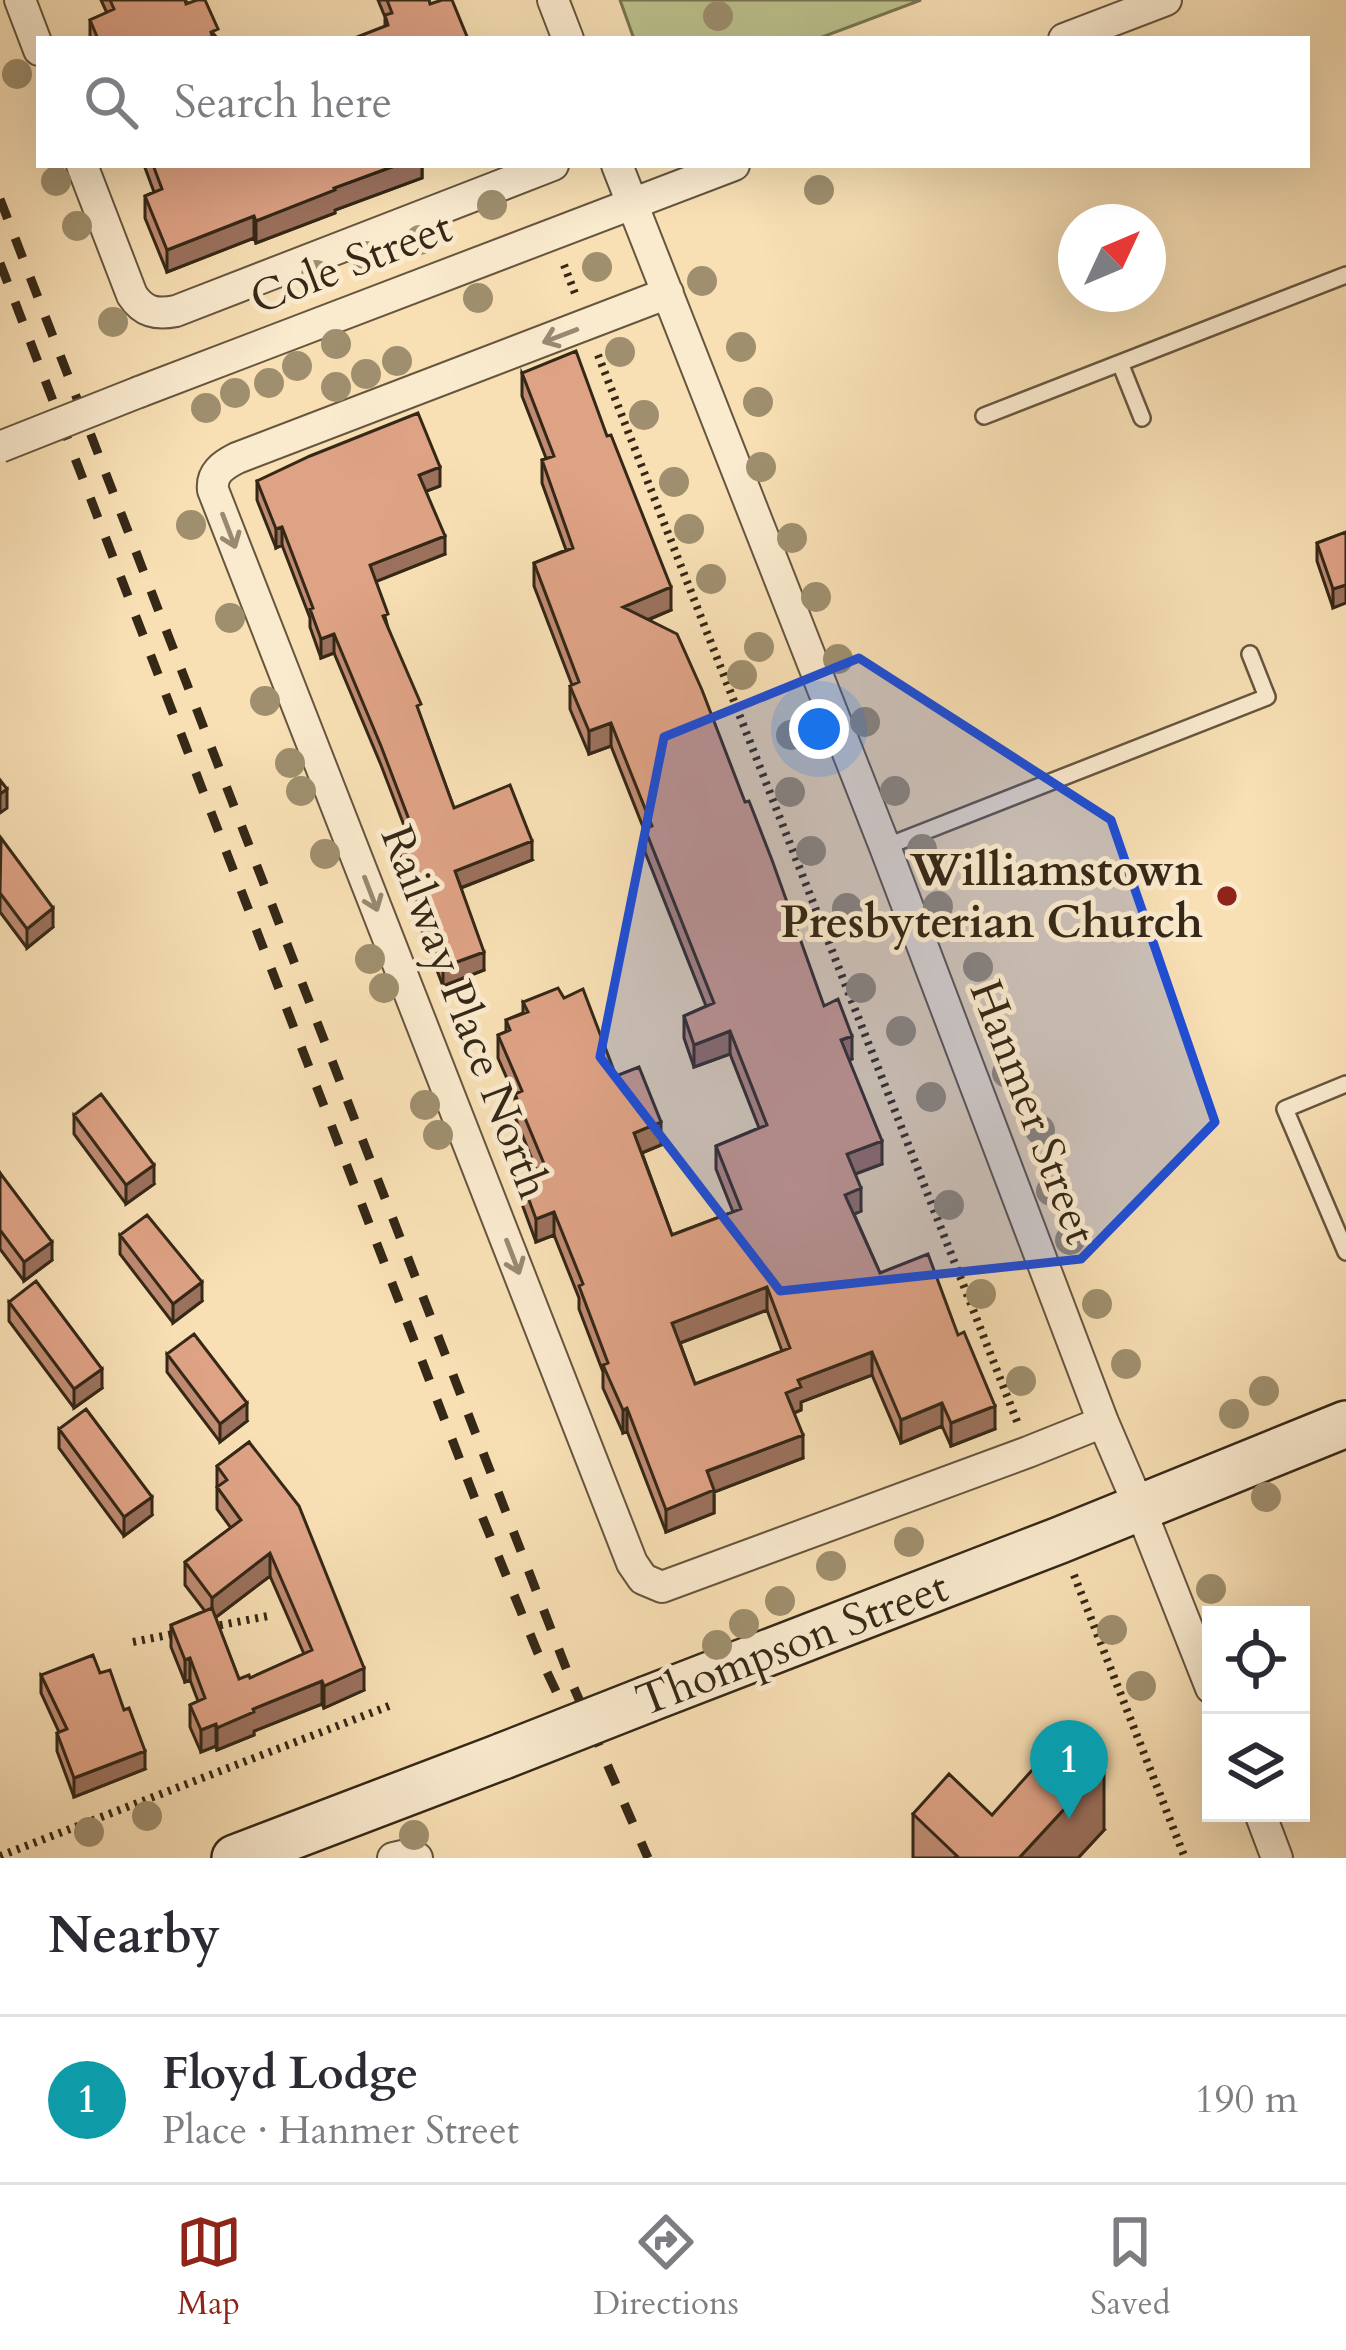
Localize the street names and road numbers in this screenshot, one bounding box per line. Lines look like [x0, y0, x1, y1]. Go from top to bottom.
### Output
street label: Cole Street [242, 197, 460, 329]
street label: Railway Place North [366, 817, 564, 1207]
street label: Hanmer Street [955, 971, 1111, 1253]
street label: Thompson Street [627, 1557, 957, 1731]

